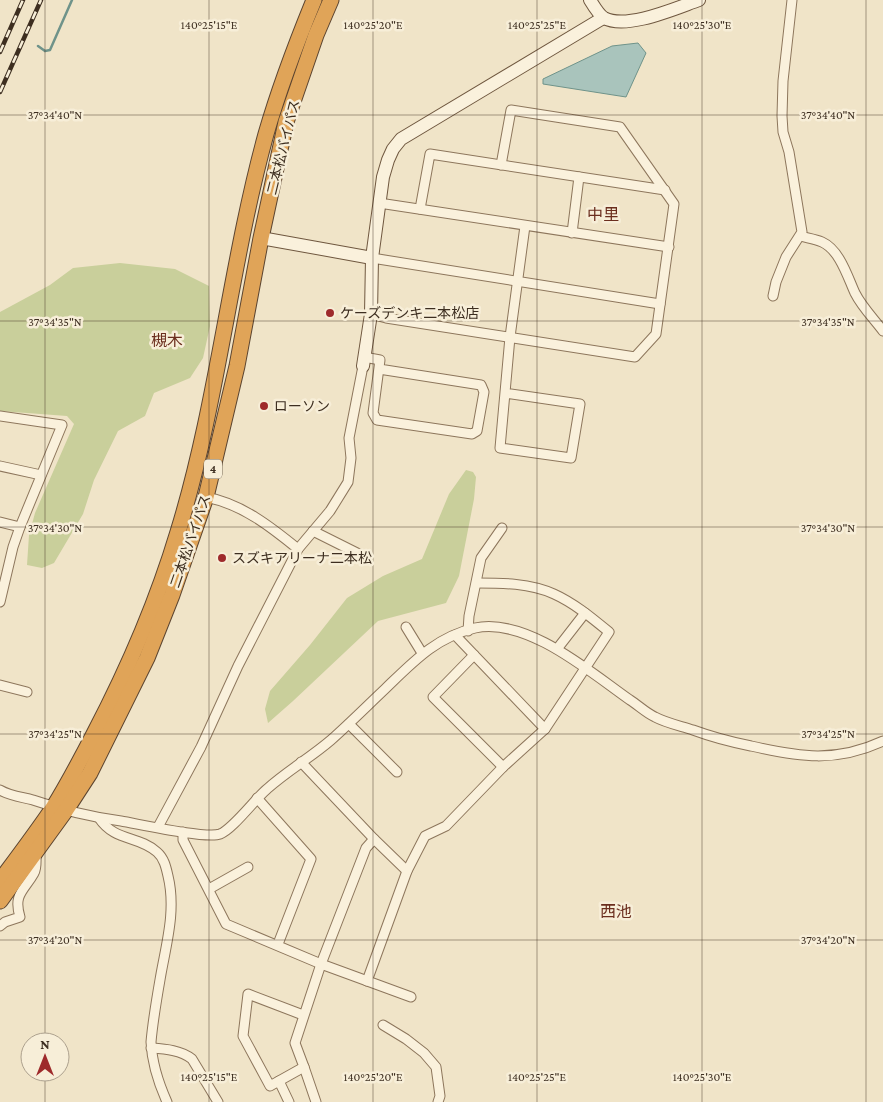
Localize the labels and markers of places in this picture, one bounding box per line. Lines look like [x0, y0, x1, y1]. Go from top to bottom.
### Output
place label: ケーズデンキ二本松店 [340, 305, 479, 321]
marker: ケーズデンキ二本松店 [324, 307, 336, 319]
place label: ローソン [274, 398, 330, 414]
marker: ローソン [258, 400, 270, 412]
place label: スズキアリーナ二本松 [232, 550, 372, 566]
marker: スズキアリーナ二本松 [216, 552, 228, 564]

